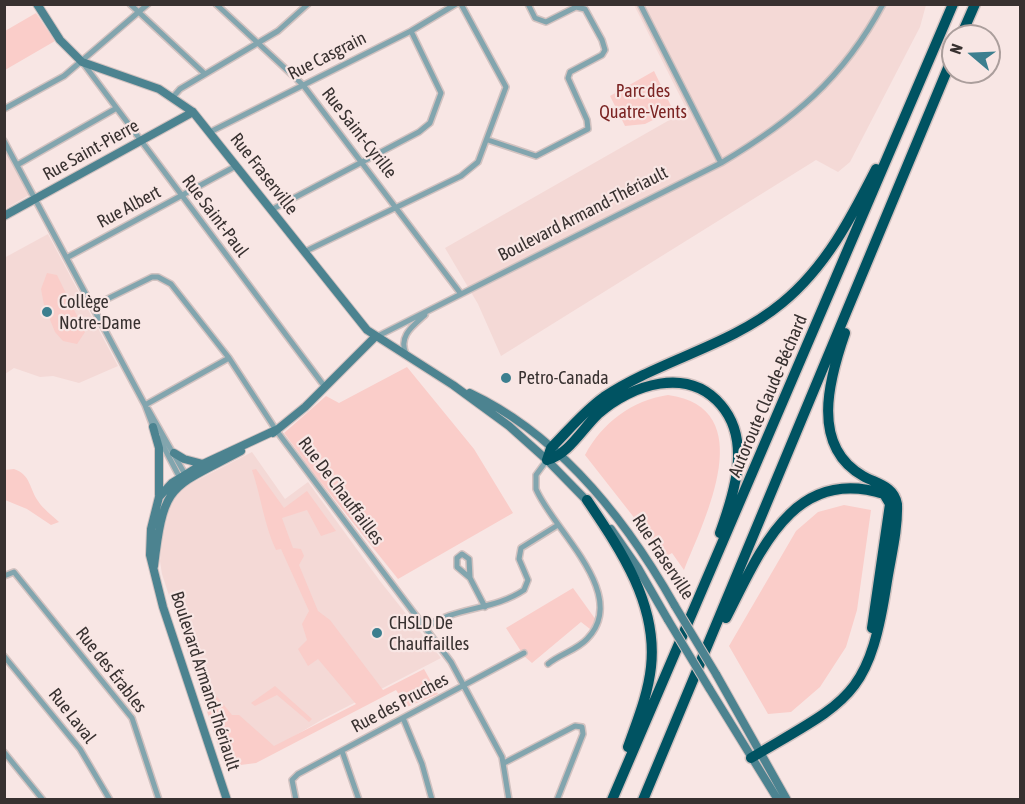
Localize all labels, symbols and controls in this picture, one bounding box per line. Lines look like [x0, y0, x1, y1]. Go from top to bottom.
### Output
north arrow [941, 24, 1001, 84]
street label: Rue Casgrain [284, 27, 370, 85]
text: N [946, 41, 966, 56]
park label: Parc des Quatre-Vents [599, 80, 687, 122]
street label: Rue Saint-Cyrille [317, 83, 401, 183]
street label: Rue Saint-Pierre [39, 115, 143, 185]
street label: Rue Fraserville [225, 129, 303, 219]
street label: Boulevard Armand-Thériault [495, 162, 671, 266]
street label: Rue Saint-Paul [177, 171, 253, 261]
street label: Rue Albert [93, 181, 165, 233]
place label: Collège Notre-Dame [59, 291, 141, 334]
marker: Collège Notre-Dame [40, 305, 54, 319]
street label: Autoroute Claude-Béchard [724, 311, 812, 481]
place label: Petro-Canada [518, 367, 609, 389]
marker: Petro-Canada [499, 371, 513, 385]
street label: Rue De Chauffailles [294, 433, 388, 549]
street label: Rue Fraserville [627, 510, 699, 604]
street label: Boulevard Armand-Thériault [166, 589, 244, 773]
place label: CHSLD De Chauffailles [389, 612, 469, 654]
street label: Rue des Érables [71, 623, 151, 717]
marker: CHSLD De Chauffailles [370, 626, 384, 640]
street label: Rue des Pruches [348, 668, 452, 738]
street label: Rue Laval [44, 684, 100, 748]

